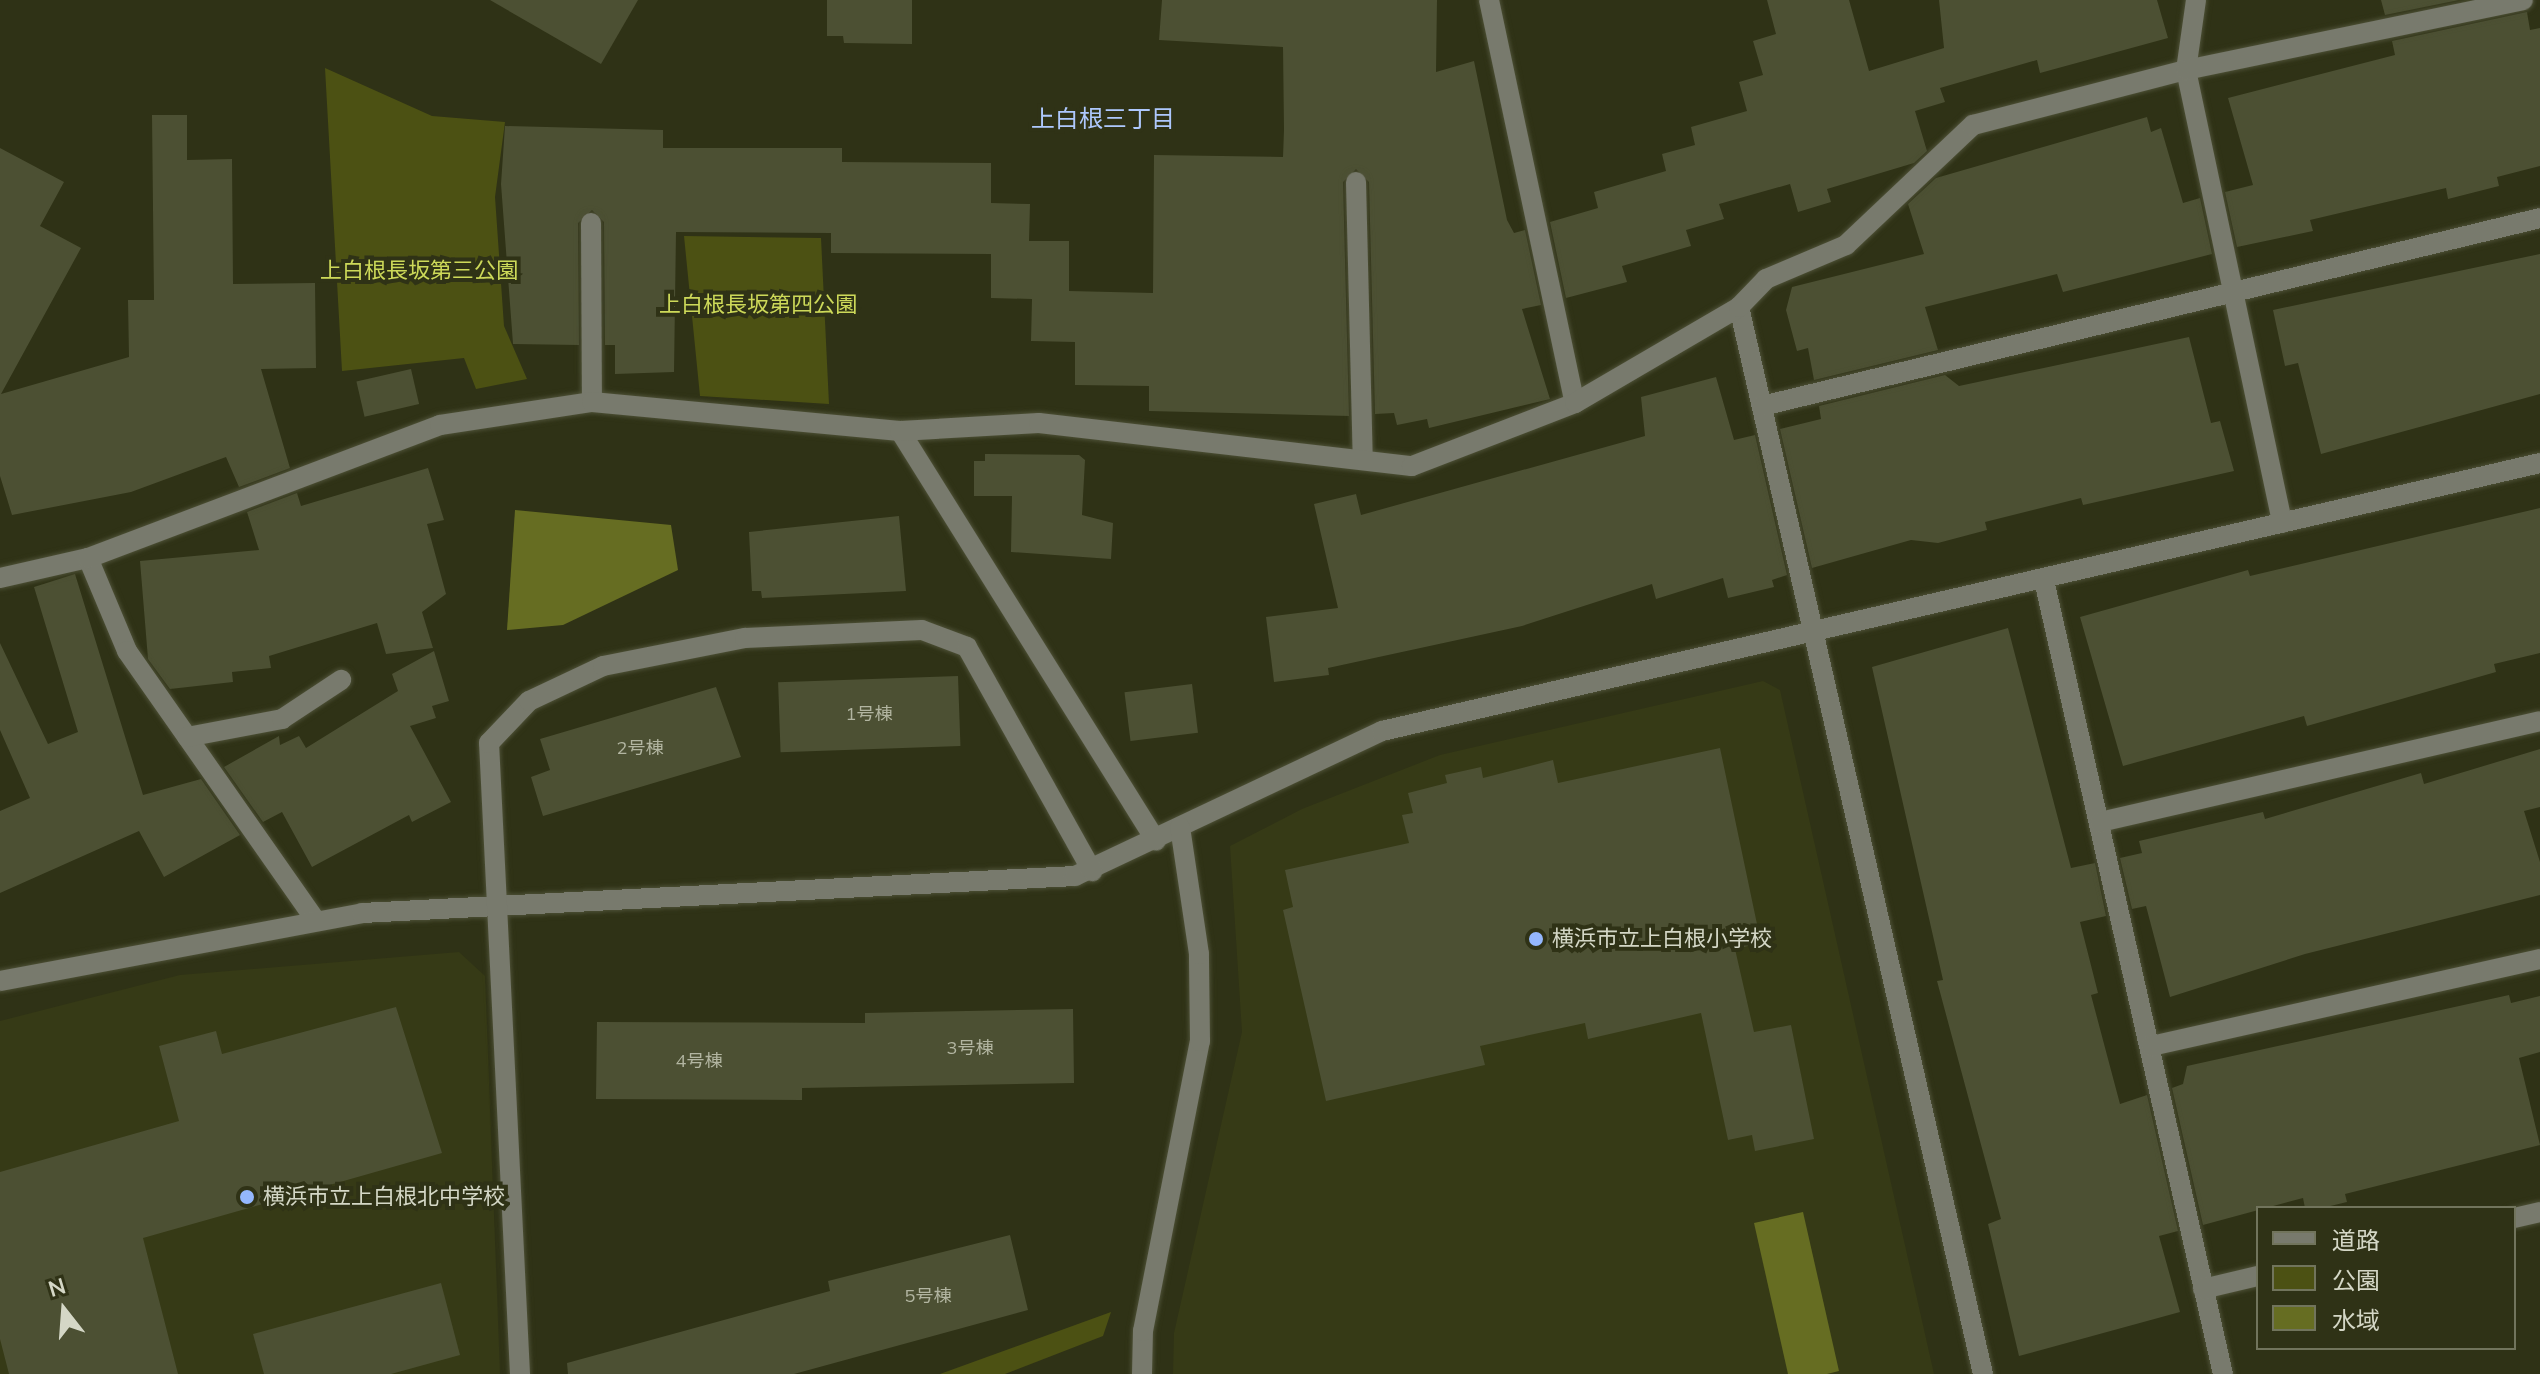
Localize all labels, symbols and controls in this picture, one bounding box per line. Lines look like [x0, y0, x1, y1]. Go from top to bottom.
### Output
district label: 上白根三丁目 [1031, 105, 1175, 133]
park label: 上白根長坂第三公園 [320, 258, 518, 284]
park label: 上白根長坂第四公園 [659, 292, 857, 318]
house number: 1号棟 [846, 703, 892, 725]
house number: 2号棟 [617, 737, 663, 759]
place label: 横浜市立上白根小学校 [1552, 926, 1772, 952]
marker: 横浜市立上白根小学校 [1527, 930, 1545, 948]
house number: 3号棟 [947, 1037, 993, 1059]
house number: 4号棟 [676, 1050, 722, 1072]
place label: 横浜市立上白根北中学校 [263, 1184, 505, 1210]
marker: 横浜市立上白根北中学校 [238, 1188, 256, 1206]
legend [2256, 1206, 2516, 1350]
text: 道路 [2332, 1225, 2380, 1255]
text: 公園 [2332, 1265, 2380, 1295]
north arrow [24, 1270, 104, 1350]
text: N [45, 1271, 69, 1303]
house number: 5号棟 [905, 1285, 951, 1307]
text: 水域 [2332, 1305, 2380, 1335]

